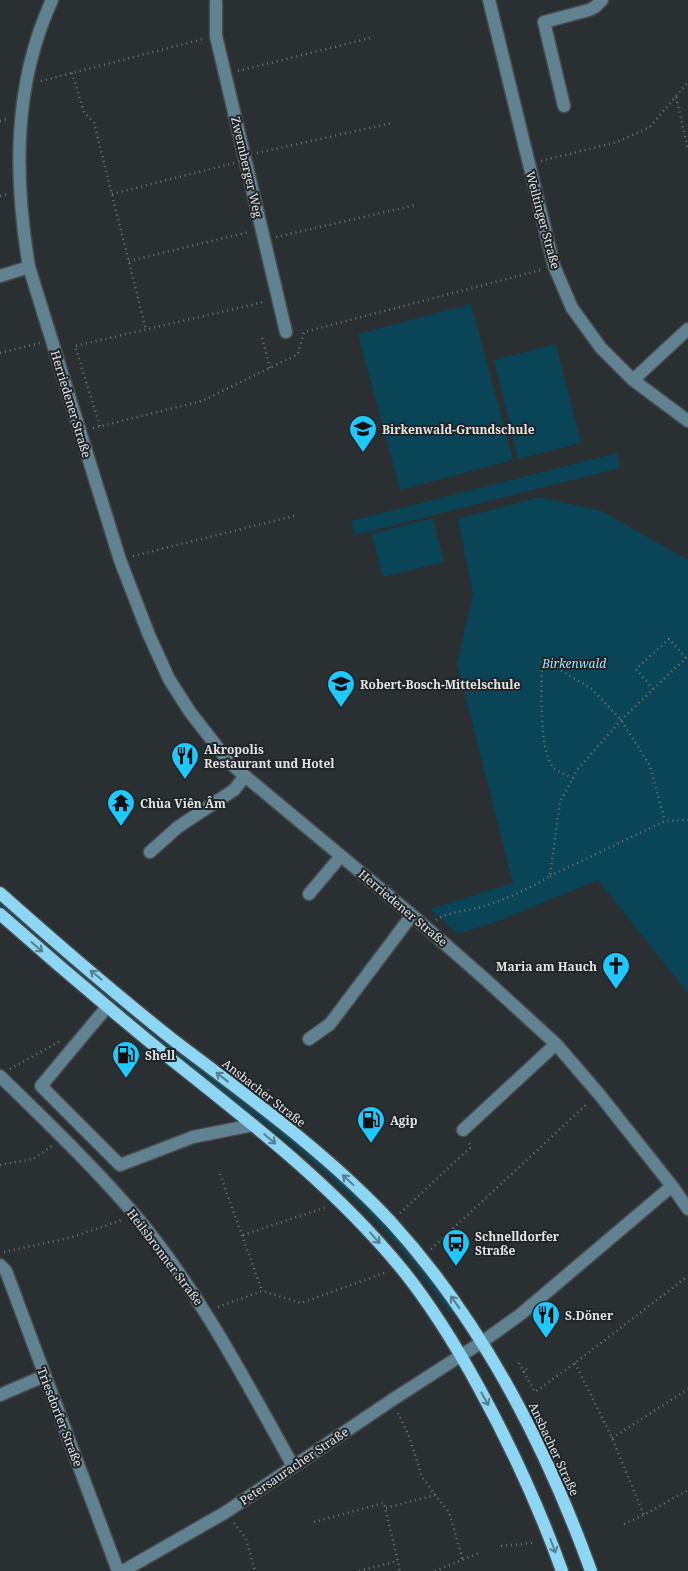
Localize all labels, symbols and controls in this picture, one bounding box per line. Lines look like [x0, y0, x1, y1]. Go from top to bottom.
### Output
street label: Zwernberger Weg [227, 115, 267, 220]
street label: Weiltinger Straße [522, 169, 564, 271]
street label: Herriedener Straße [47, 348, 95, 460]
school or university icon: Birkenwald-Grundschule [348, 414, 378, 453]
place label: Birkenwald-Grundschule [382, 421, 535, 438]
park label: Birkenwald [541, 655, 606, 672]
school or university icon: Robert-Bosch-Mittelschule [326, 669, 356, 708]
place label: Robert-Bosch-Mittelschule [360, 676, 520, 693]
restaurant icon: Akropolis Restaurant und Hotel [170, 741, 200, 780]
place label: Akropolis Restaurant und Hotel [204, 741, 335, 772]
temple icon: Chùa Viên Âm [106, 788, 136, 827]
place label: Chùa Viên Âm [140, 795, 226, 812]
street label: Herriedener Straße [355, 866, 451, 950]
one-way arrow [30, 941, 43, 952]
church icon: Maria am Hauch [601, 951, 631, 990]
place label: Maria am Hauch [496, 958, 597, 975]
one-way arrow [90, 970, 103, 981]
fuel station icon: Shell [111, 1040, 141, 1079]
place label: Shell [145, 1047, 176, 1064]
street label: Ansbacher Straße [219, 1055, 309, 1131]
one-way arrow [216, 1072, 229, 1083]
fuel station icon: Agip [356, 1105, 386, 1144]
place label: Agip [390, 1112, 418, 1129]
one-way arrow [264, 1133, 277, 1144]
one-way arrow [342, 1174, 355, 1186]
street label: Heilsbronner Straße [123, 1205, 207, 1309]
bus stop icon: Schnelldorfer Straße [441, 1228, 471, 1267]
place label: Schnelldorfer Straße [475, 1228, 560, 1259]
one-way arrow [369, 1231, 381, 1244]
one-way arrow [450, 1295, 460, 1309]
restaurant icon: S.Döner [531, 1300, 561, 1339]
place label: S.Döner [565, 1307, 614, 1324]
street label: Triesdorfer Straße [33, 1365, 87, 1469]
one-way arrow [480, 1391, 490, 1406]
street label: Ansbacher Straße [525, 1399, 583, 1499]
street label: Petersauracher Straße [236, 1423, 352, 1509]
one-way arrow [549, 1538, 558, 1553]

